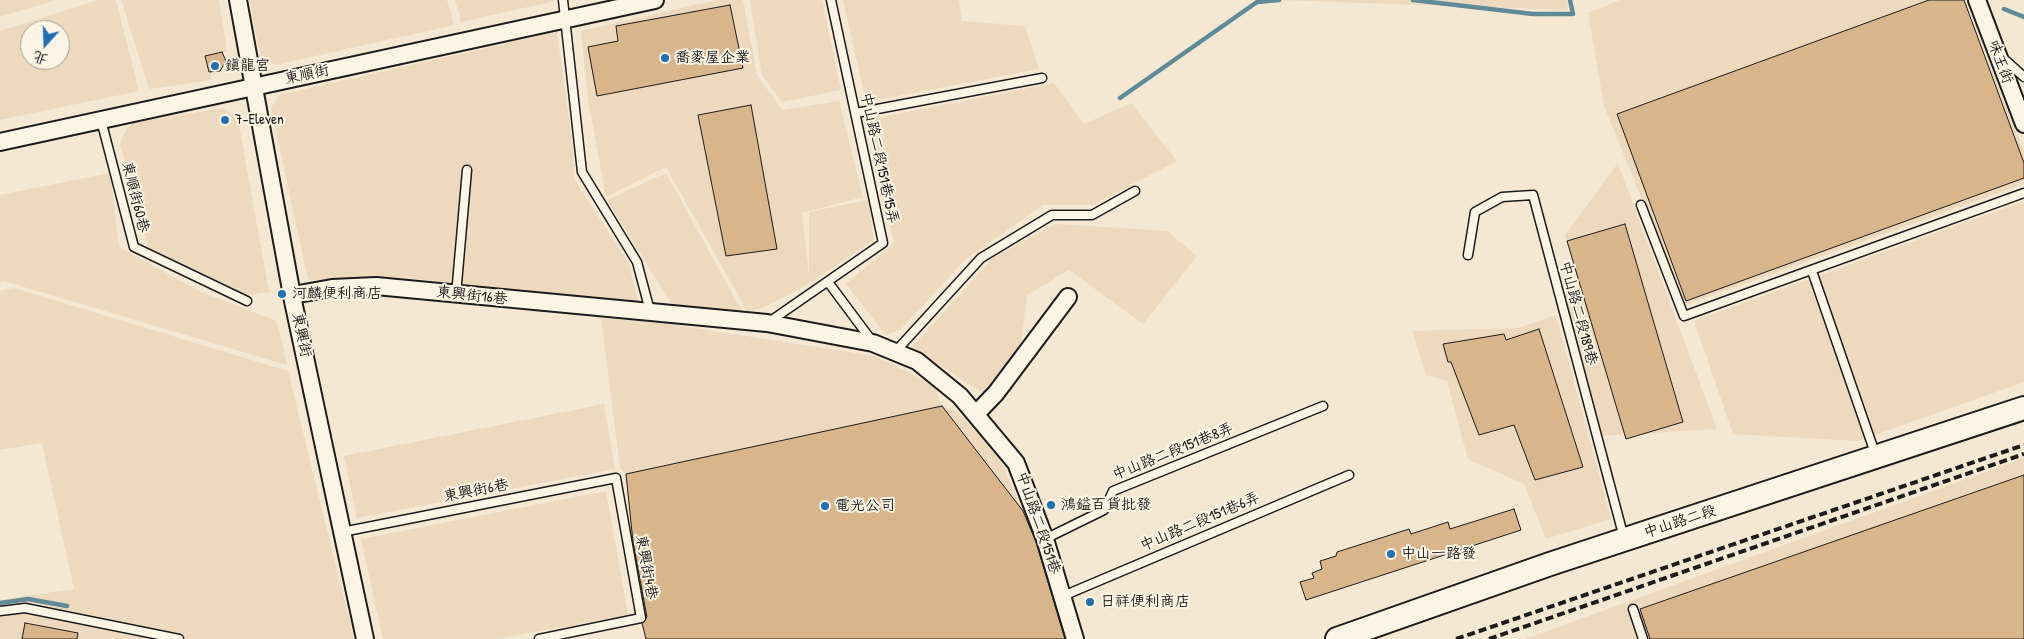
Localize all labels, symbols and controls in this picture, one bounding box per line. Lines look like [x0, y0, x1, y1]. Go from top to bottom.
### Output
north arrow [20, 20, 70, 70]
street label: 味王街 [1984, 38, 2016, 86]
text: 北 [30, 47, 50, 70]
place label: 喬麥屋企業 [675, 49, 750, 67]
marker: 喬麥屋企業 [659, 52, 671, 64]
place label: 鎮龍宮 [225, 57, 270, 75]
marker: 鎮龍宮 [209, 60, 221, 72]
street label: 東順街 [283, 62, 331, 88]
street label: 中山路二段151巷15弄 [856, 91, 902, 225]
place label: 7-Eleven [235, 111, 284, 129]
marker: 7-Eleven [219, 114, 231, 126]
street label: 東順街60巷 [117, 160, 153, 234]
street label: 中山路二段189巷 [1555, 259, 1601, 367]
street label: 東興街16巷 [436, 283, 508, 309]
place label: 河麟便利商店 [292, 285, 382, 303]
marker: 河麟便利商店 [276, 288, 288, 300]
street label: 東興街 [288, 311, 314, 359]
street label: 中山路二段151巷8弄 [1110, 420, 1236, 484]
street label: 中山路二段151巷 [1012, 469, 1064, 577]
street label: 東興街6巷 [442, 476, 510, 506]
street label: 中山路二段151巷6弄 [1137, 489, 1263, 555]
place label: 鴻鎰百貨批發 [1061, 496, 1151, 514]
place label: 電光公司 [835, 497, 895, 515]
marker: 鴻鎰百貨批發 [1045, 499, 1057, 511]
marker: 電光公司 [819, 500, 831, 512]
street label: 中山路二段 [1642, 502, 1718, 542]
street label: 東興街4巷 [631, 533, 661, 601]
place label: 中山一路發 [1401, 545, 1476, 563]
marker: 中山一路發 [1385, 548, 1397, 560]
place label: 日祥便利商店 [1100, 593, 1190, 611]
marker: 日祥便利商店 [1084, 596, 1096, 608]

